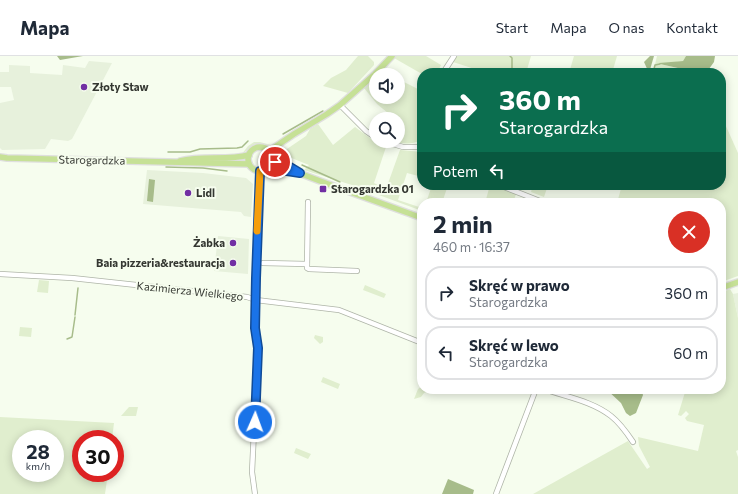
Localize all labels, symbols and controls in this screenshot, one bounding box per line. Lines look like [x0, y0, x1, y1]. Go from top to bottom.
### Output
text: Mapa [20, 16, 69, 39]
text: Start [496, 19, 528, 36]
text: Mapa [550, 19, 586, 36]
text: O nas [608, 19, 644, 36]
text: Kontakt [666, 19, 718, 36]
map controls [369, 68, 405, 148]
button: sound [369, 68, 405, 104]
place label: Złoty Staw [92, 80, 149, 93]
marker: Złoty Staw [79, 82, 89, 92]
text: 360 m [499, 82, 581, 116]
icon: right [433, 84, 485, 136]
button: search [369, 112, 405, 148]
text: Starogardzka [499, 116, 608, 138]
pin [258, 145, 292, 179]
icon: arrive [264, 151, 286, 173]
street label: Starogardzka [59, 152, 125, 167]
icon: left [486, 160, 508, 182]
text: Potem [433, 162, 478, 180]
place label: Starogardzka 01 [331, 182, 414, 195]
marker: Starogardzka 01 [318, 184, 328, 194]
place label: Lidl [196, 186, 215, 199]
marker: Lidl [183, 188, 193, 198]
text: 2 min [433, 209, 493, 238]
button: close [668, 211, 710, 253]
place label: Żabka [193, 236, 225, 249]
marker: Żabka [228, 238, 238, 248]
text: 460 m · 16:37 [433, 239, 510, 255]
place label: Baia pizzeria&restauracja [96, 256, 225, 269]
marker: Baia pizzeria&restauracja [228, 258, 238, 268]
text: Skręć w prawo [469, 276, 570, 294]
street label: Kazimierza Wielkiego [136, 278, 244, 303]
icon: right [435, 282, 457, 304]
text: 360 m [665, 284, 708, 302]
text: Starogardzka [469, 294, 548, 310]
text: Skręć w lewo [469, 336, 559, 354]
icon: left [435, 342, 457, 364]
text: 60 m [673, 344, 708, 362]
text: Starogardzka [469, 354, 548, 370]
position arrow [234, 401, 276, 443]
speed limit sign: 30 [72, 430, 124, 482]
text: 28 [26, 439, 50, 463]
text: km/h [26, 460, 50, 472]

